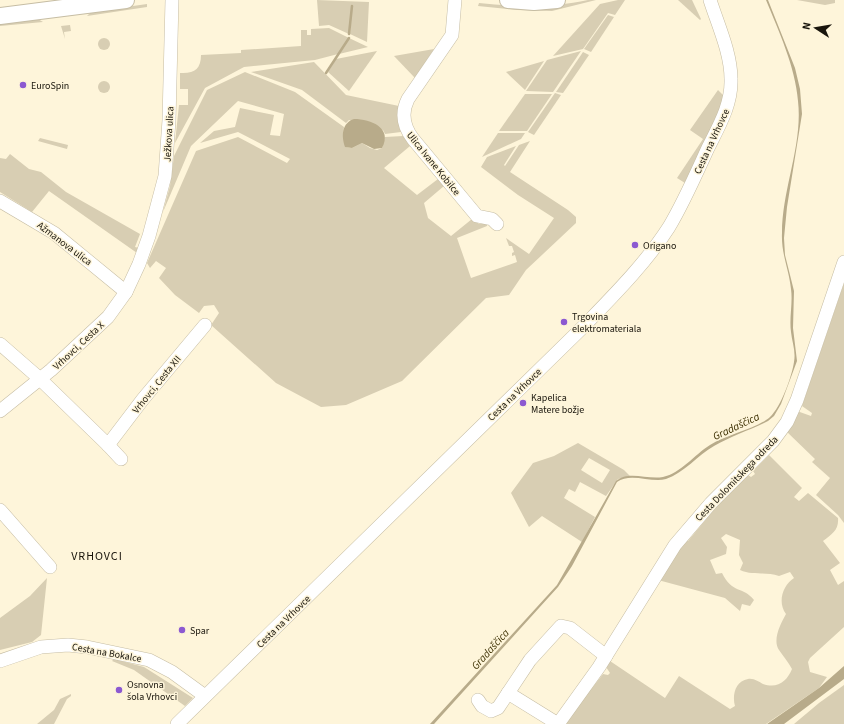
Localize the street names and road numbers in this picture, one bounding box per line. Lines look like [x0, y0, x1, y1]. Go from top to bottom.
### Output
street label: Ježkova ulica [161, 106, 177, 162]
street label: Cesta na Vrhovce [691, 106, 733, 176]
street label: Ulica Ivane Kobilce [403, 129, 463, 199]
street label: Ažmanova ulica [34, 219, 95, 269]
street label: Vrhovci, Cesta X [50, 318, 107, 373]
street label: Vrhovci, Cesta XII [129, 353, 184, 416]
street label: Cesta na Vrhovce [484, 365, 545, 424]
street label: Cesta Dolomitskega odreda [692, 433, 781, 525]
street label: Cesta na Vrhovce [253, 592, 314, 651]
street label: Cesta na Bokalce [71, 640, 143, 666]

